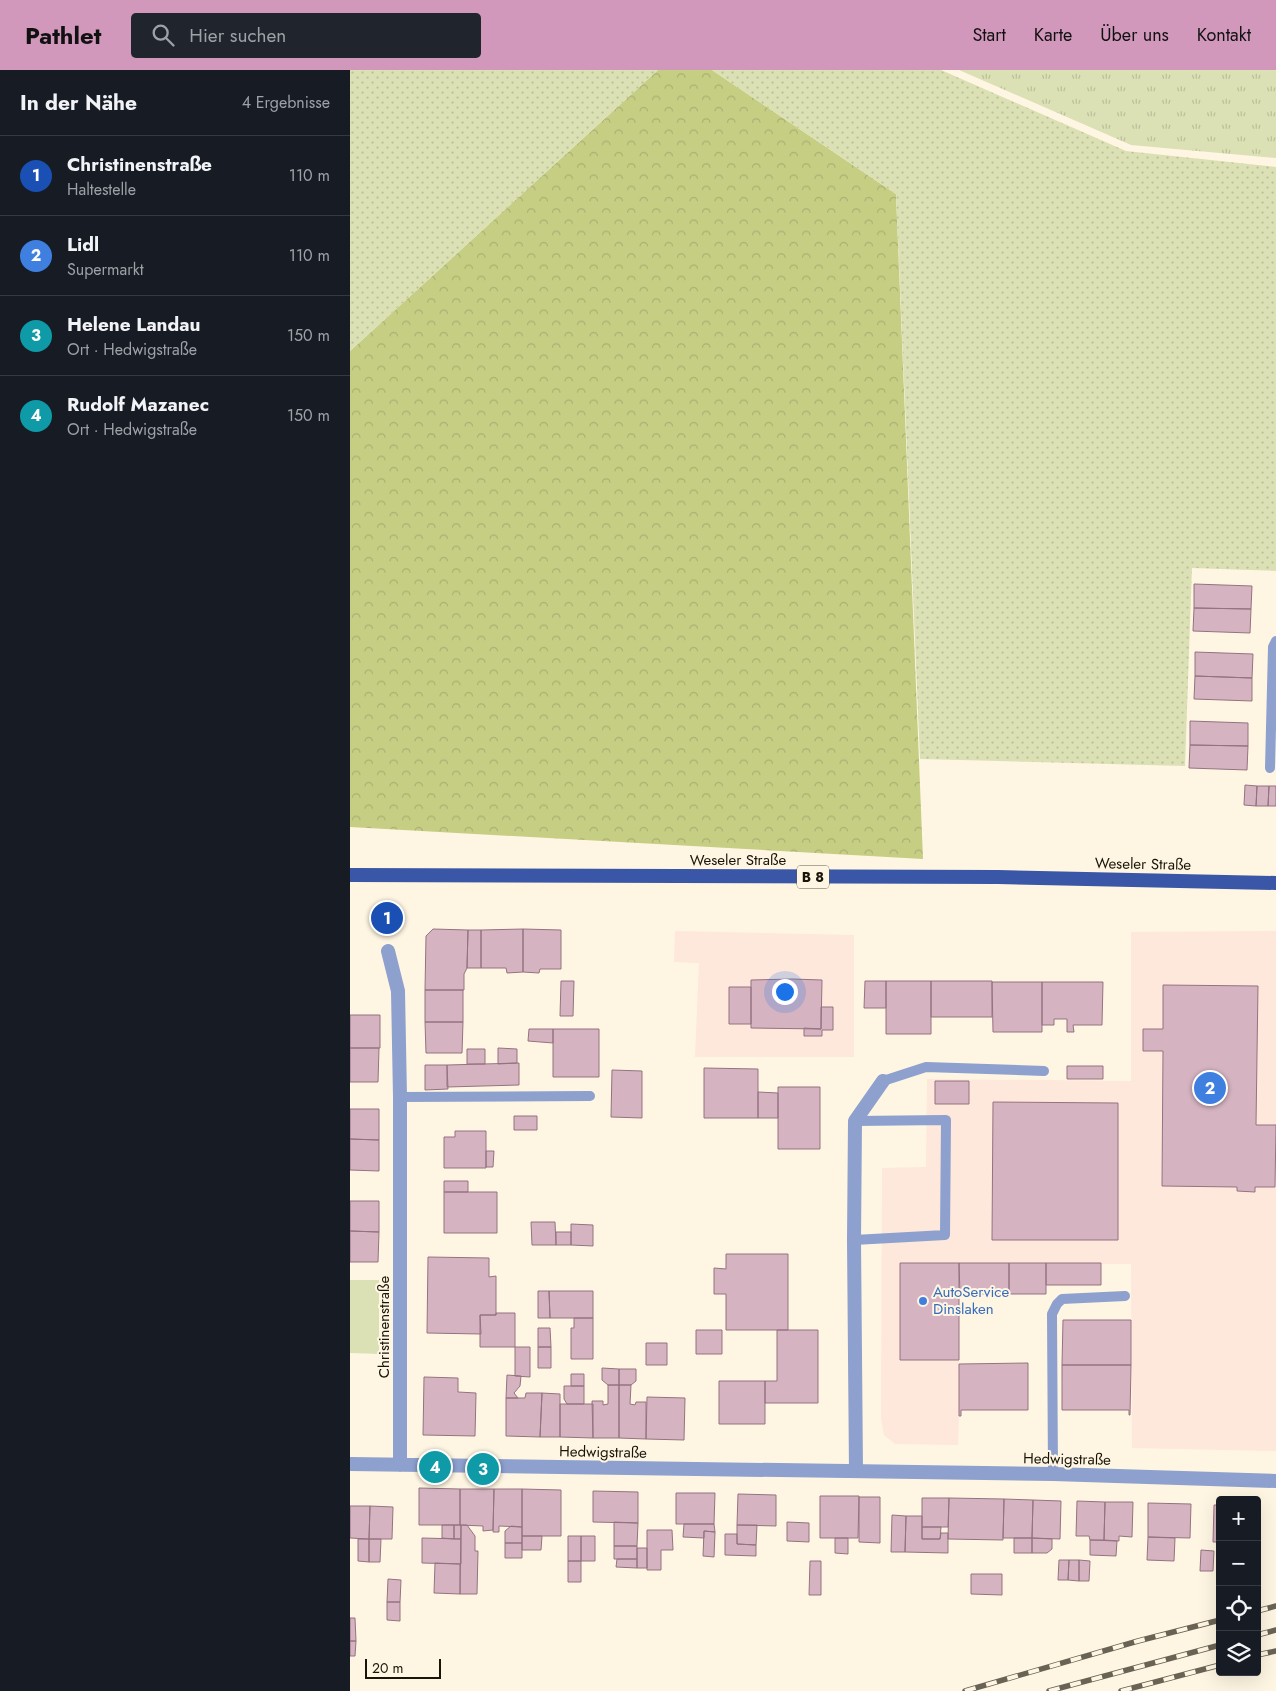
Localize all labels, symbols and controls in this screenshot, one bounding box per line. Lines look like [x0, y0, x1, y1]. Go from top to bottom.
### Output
search box [131, 13, 481, 58]
text: Pathlet [25, 18, 101, 53]
icon: search [149, 21, 177, 49]
text: Hier suchen [189, 22, 286, 49]
text: Start [972, 22, 1006, 48]
text: Karte [1034, 22, 1072, 48]
text: Über uns [1100, 22, 1169, 48]
text: Kontakt [1197, 22, 1251, 48]
text: In der Nähe [20, 88, 137, 118]
text: 4 Ergebnisse [242, 91, 330, 114]
text: Christinenstraße [67, 151, 212, 178]
text: 1 [32, 164, 40, 187]
text: 110 m [289, 164, 330, 187]
text: Haltestelle [67, 178, 136, 201]
text: Lidl [67, 231, 99, 258]
text: 2 [31, 244, 41, 267]
text: 110 m [289, 244, 330, 267]
text: Supermarkt [67, 258, 144, 281]
text: Helene Landau [67, 311, 200, 338]
text: 3 [31, 324, 41, 347]
text: 150 m [287, 324, 330, 347]
text: Ort · Hedwigstraße [67, 338, 197, 361]
text: Rudolf Mazanec [67, 391, 209, 418]
text: 4 [30, 404, 42, 427]
text: 150 m [287, 404, 330, 427]
text: Ort · Hedwigstraße [67, 418, 197, 441]
street label: Weseler Straße [690, 849, 786, 871]
street label: Weseler Straße [1095, 852, 1192, 876]
road number: B 8 [797, 866, 829, 889]
pin: 1 [371, 899, 403, 937]
your location [772, 979, 798, 1005]
pin: 2 [1194, 1069, 1226, 1107]
street label: Christinenstraße [373, 1276, 395, 1378]
place label: AutoService Dinslaken [933, 1281, 1009, 1320]
marker: AutoService Dinslaken [917, 1295, 929, 1307]
street label: Hedwigstraße [559, 1440, 647, 1464]
street label: Hedwigstraße [1023, 1447, 1111, 1471]
pin: 4 [419, 1448, 451, 1486]
pin: 3 [467, 1450, 499, 1488]
map controls [1216, 1496, 1261, 1676]
button: + [1216, 1496, 1261, 1541]
button: − [1216, 1541, 1261, 1586]
button: locate [1216, 1586, 1261, 1631]
button: layers [1216, 1631, 1261, 1676]
scale bar [365, 1656, 441, 1679]
text: 20 m [372, 1658, 404, 1678]

